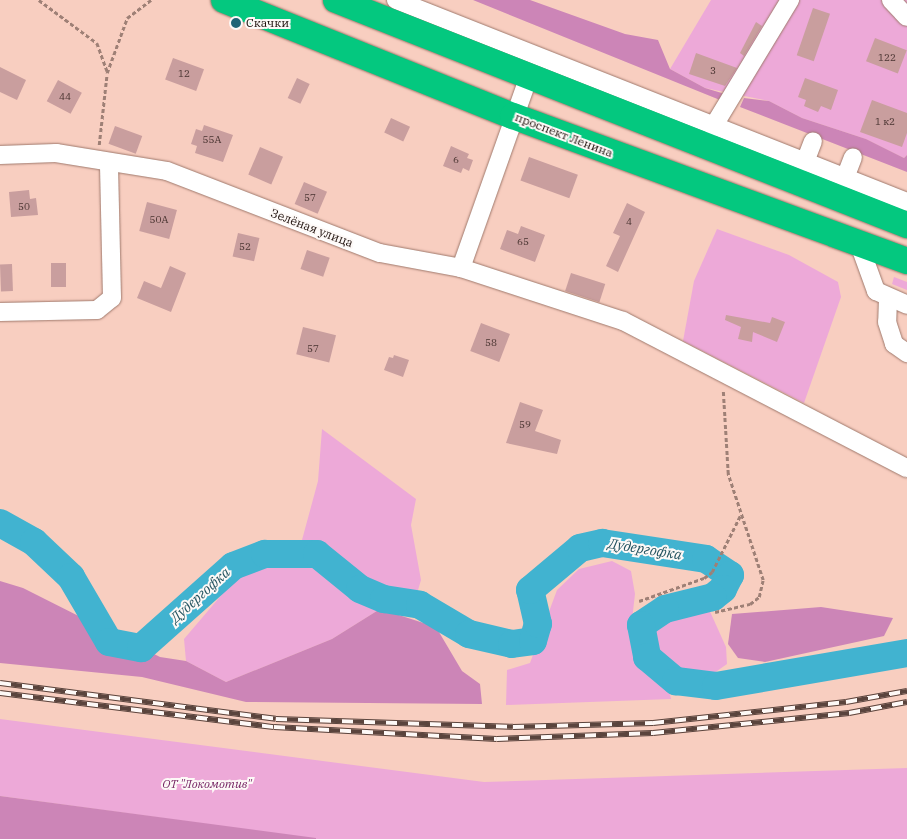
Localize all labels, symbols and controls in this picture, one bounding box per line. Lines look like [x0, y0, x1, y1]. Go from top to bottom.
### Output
place label: Скачки [246, 16, 289, 30]
marker: Скачки [230, 17, 242, 29]
house number: 122 [878, 52, 896, 64]
house number: 3 [710, 65, 716, 77]
house number: 12 [178, 68, 190, 80]
house number: 44 [59, 91, 71, 103]
street label: проспект Ленина [513, 110, 615, 160]
house number: 1 к2 [875, 116, 895, 128]
house number: 55А [203, 134, 221, 146]
house number: 6 [453, 154, 459, 166]
house number: 57 [304, 192, 316, 204]
house number: 50 [18, 201, 30, 213]
street label: Зелёная улица [269, 206, 355, 250]
house number: 50А [150, 214, 168, 226]
house number: 4 [626, 216, 632, 228]
house number: 65 [517, 236, 529, 248]
house number: 52 [239, 241, 251, 253]
house number: 58 [485, 337, 497, 349]
house number: 57 [307, 343, 319, 355]
house number: 59 [519, 419, 531, 431]
water label: Дудергофка [607, 535, 683, 563]
water label: Дудергофка [167, 564, 233, 626]
park label: ОТ "Локомотив" [162, 777, 252, 791]

